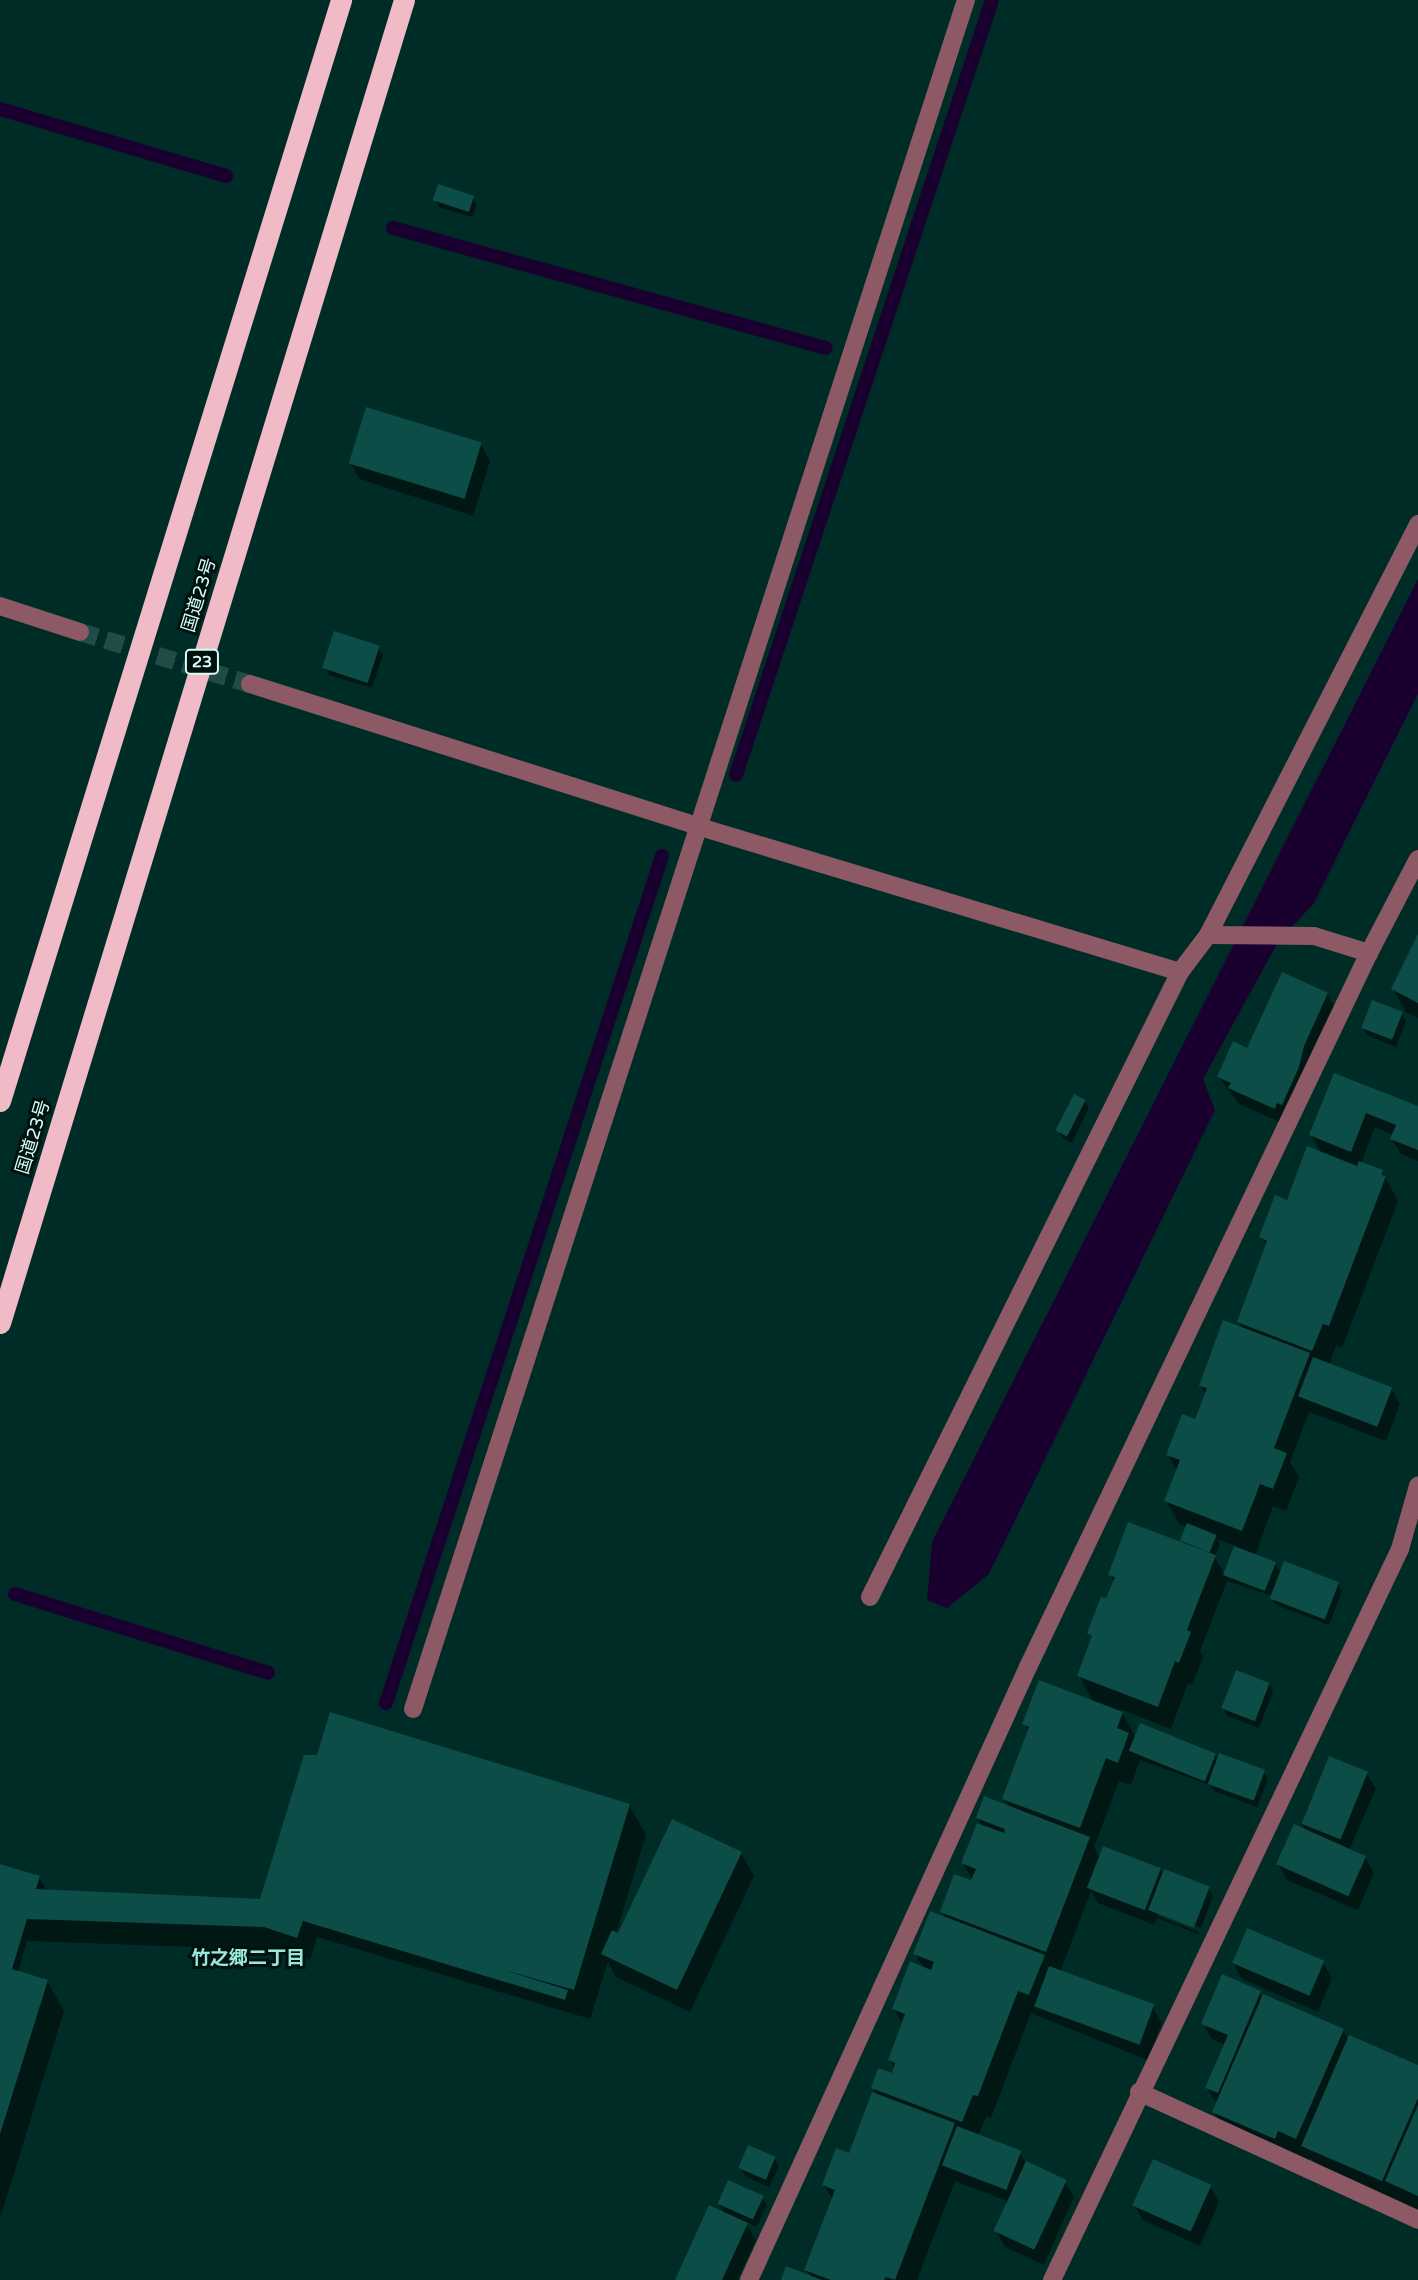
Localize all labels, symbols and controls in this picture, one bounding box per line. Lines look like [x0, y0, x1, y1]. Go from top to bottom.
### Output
street label: 国道23号 [177, 555, 221, 635]
road number: 23 [184, 650, 220, 674]
street label: 国道23号 [11, 1097, 55, 1177]
district label: 竹之郷二丁目 [191, 1948, 305, 1970]

